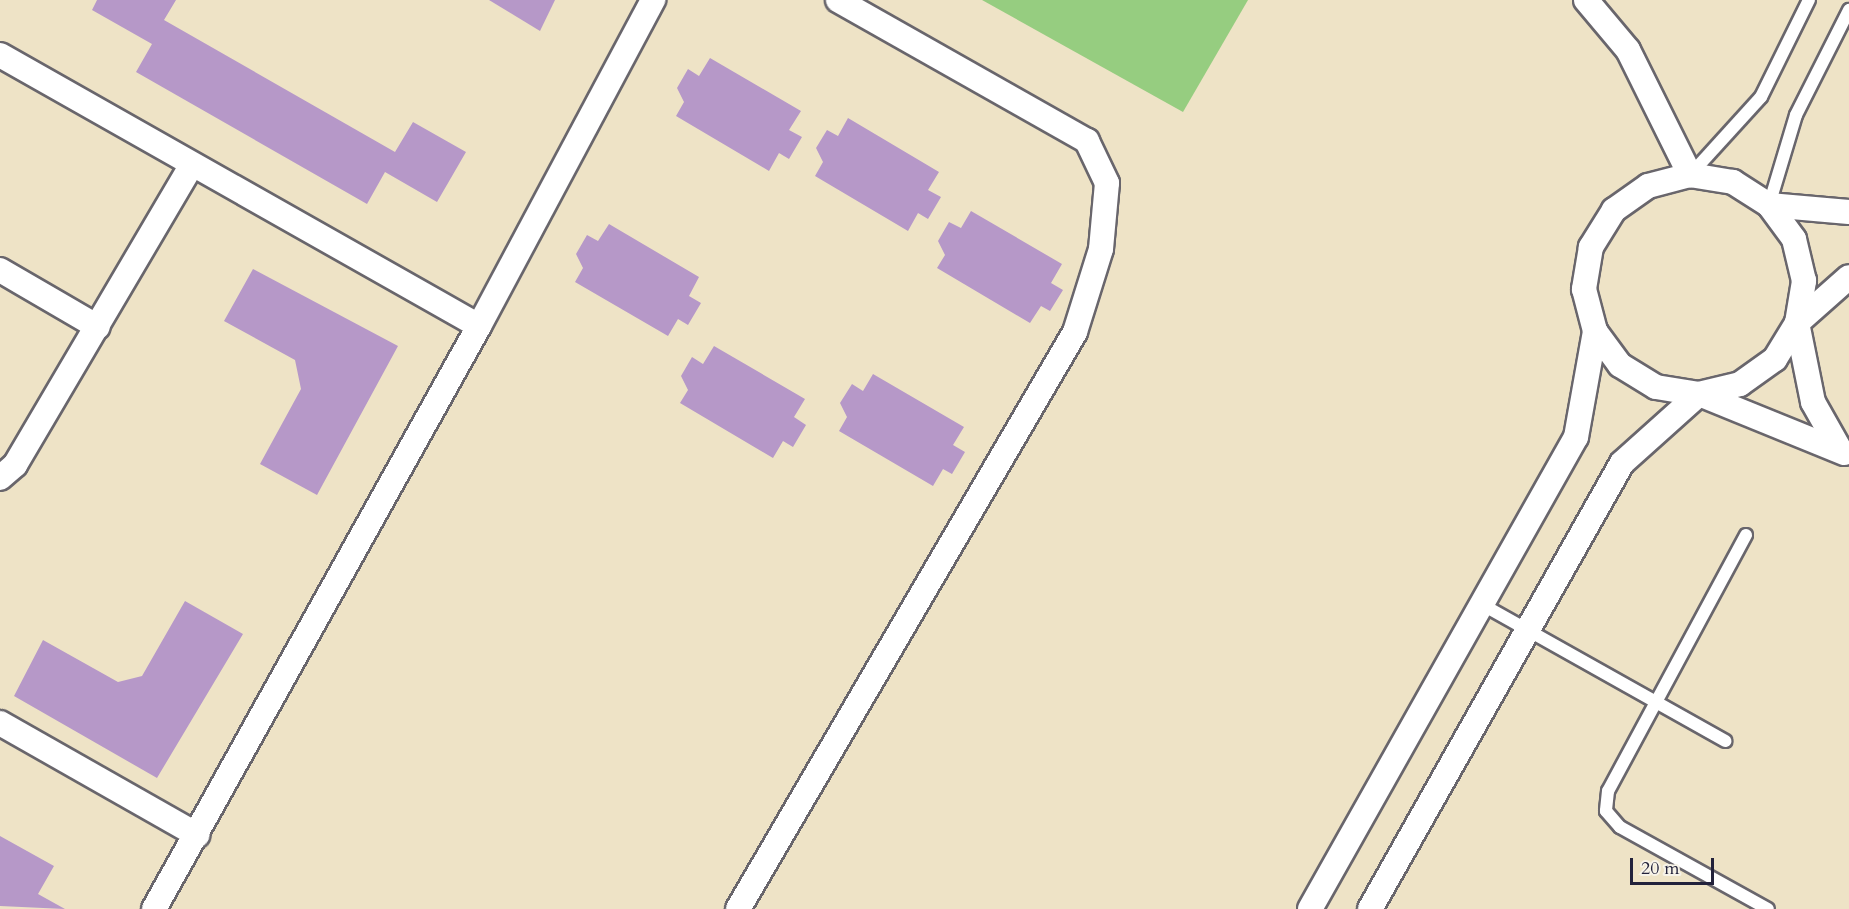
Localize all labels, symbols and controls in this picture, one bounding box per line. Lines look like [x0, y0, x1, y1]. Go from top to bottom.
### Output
scale bar [1633, 846, 1717, 884]
text: 20 m [1641, 856, 1680, 881]

